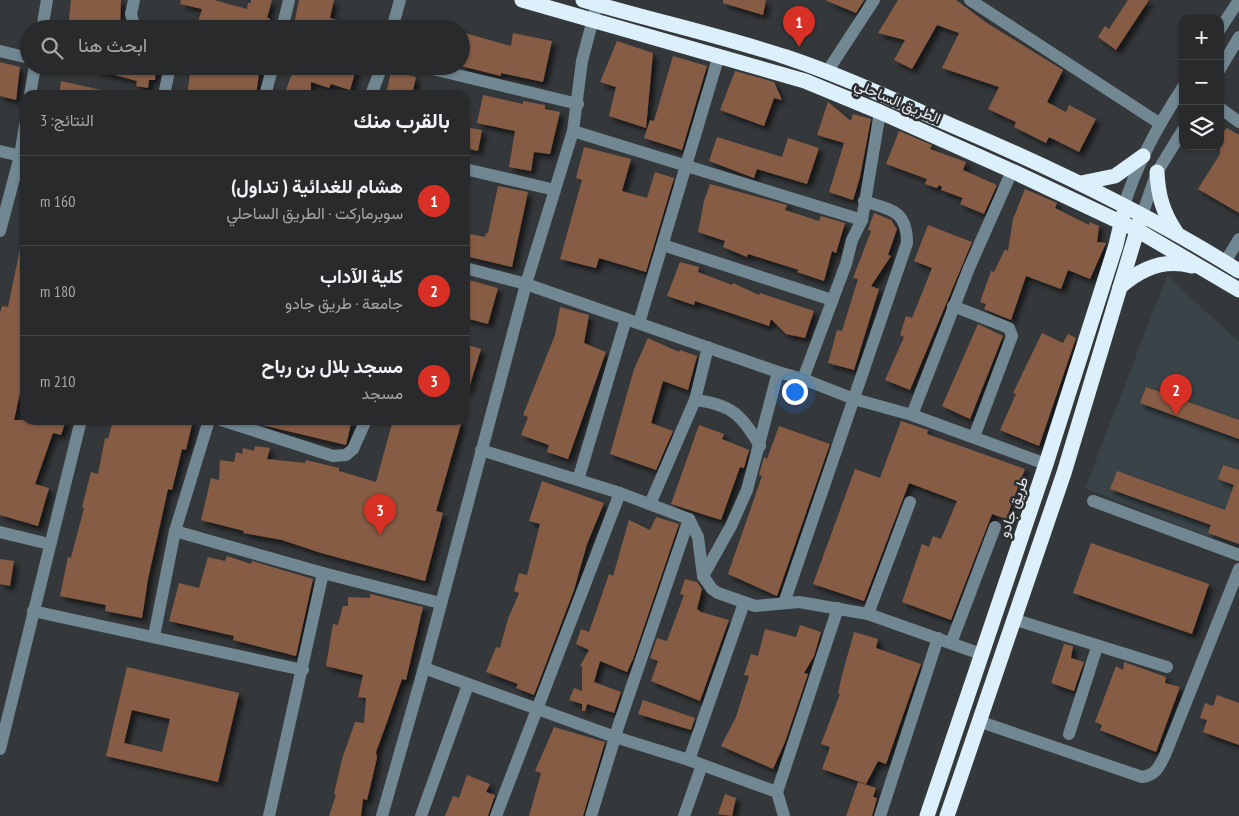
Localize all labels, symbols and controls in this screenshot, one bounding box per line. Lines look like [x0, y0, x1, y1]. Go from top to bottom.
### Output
pin: 1 [783, 6, 815, 47]
map controls [1179, 15, 1224, 150]
button: + [1179, 15, 1224, 60]
search box [20, 20, 470, 75]
text: ابحث هنا [78, 33, 147, 57]
icon: search [38, 34, 66, 62]
button: − [1179, 60, 1224, 105]
street label: الطريق الساحلي [850, 74, 944, 131]
button: layers [1179, 105, 1224, 150]
text: بالقرب منك [353, 107, 450, 134]
text: النتائج: 3 [40, 110, 94, 130]
text: هشام للغدائية ( تداول) [231, 174, 403, 198]
text: 160 m [40, 191, 75, 211]
text: 1 [430, 191, 438, 211]
text: سوبرماركت · الطريق الساحلي [227, 203, 403, 223]
text: كلية الآداب [320, 264, 403, 288]
text: 180 m [40, 281, 75, 301]
text: 2 [430, 281, 438, 301]
text: جامعة · طريق جادو [285, 293, 403, 313]
text: مسجد بلال بن رباح [261, 354, 403, 378]
text: 210 m [40, 371, 75, 391]
text: 3 [430, 371, 438, 391]
pin: 2 [1160, 374, 1192, 415]
your location [782, 379, 808, 405]
text: مسجد [362, 383, 403, 403]
street label: طريق جادو [994, 474, 1033, 540]
pin: 3 [364, 494, 396, 535]

